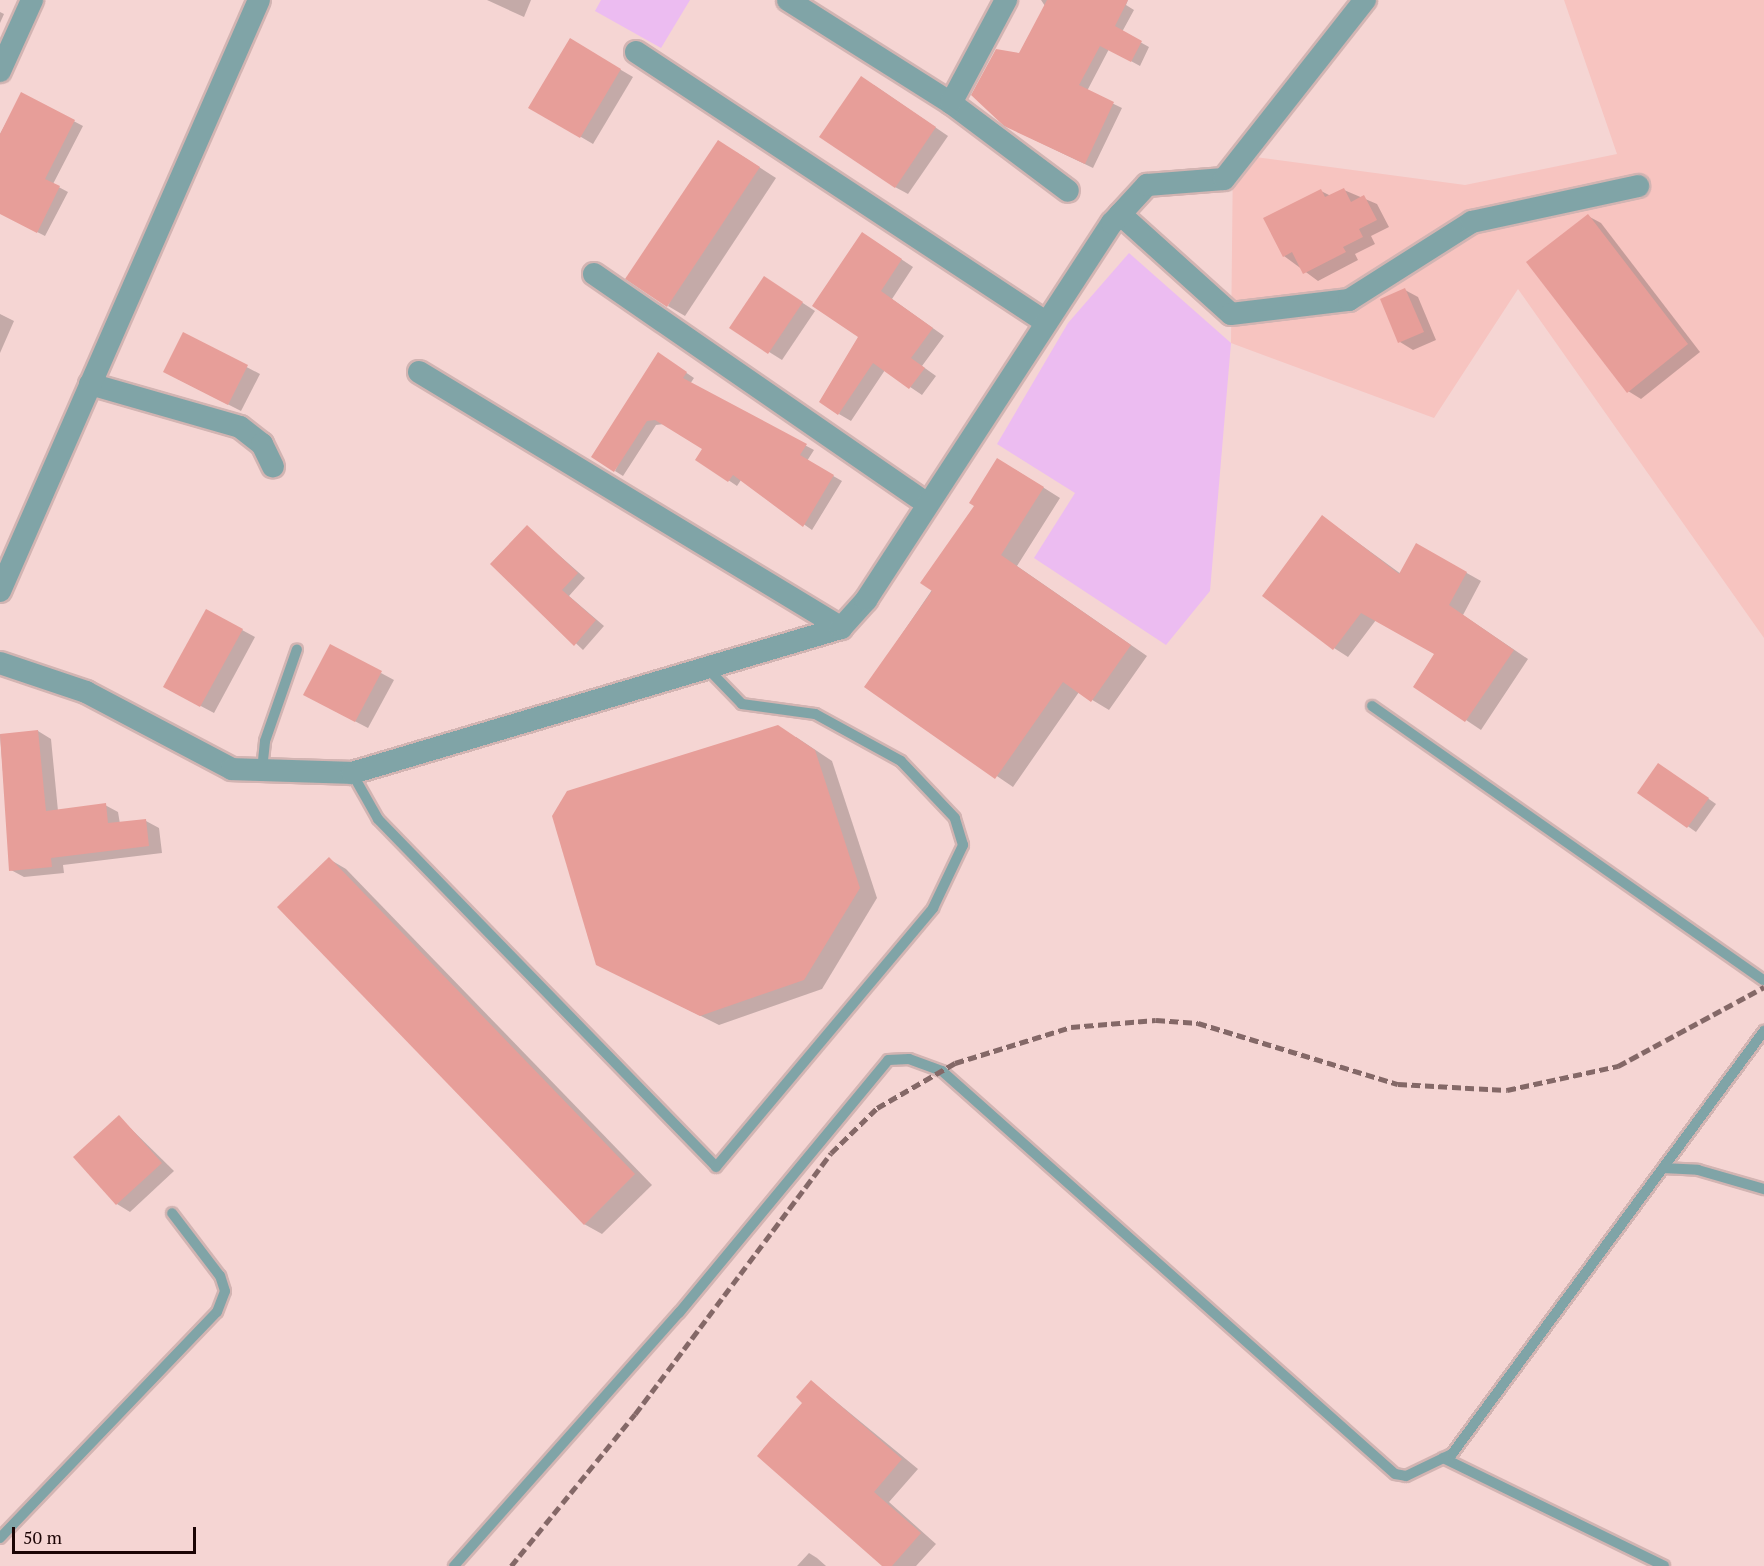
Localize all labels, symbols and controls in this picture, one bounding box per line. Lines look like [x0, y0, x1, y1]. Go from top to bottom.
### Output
scale bar [15, 1515, 200, 1553]
text: 50 m [23, 1525, 62, 1549]

